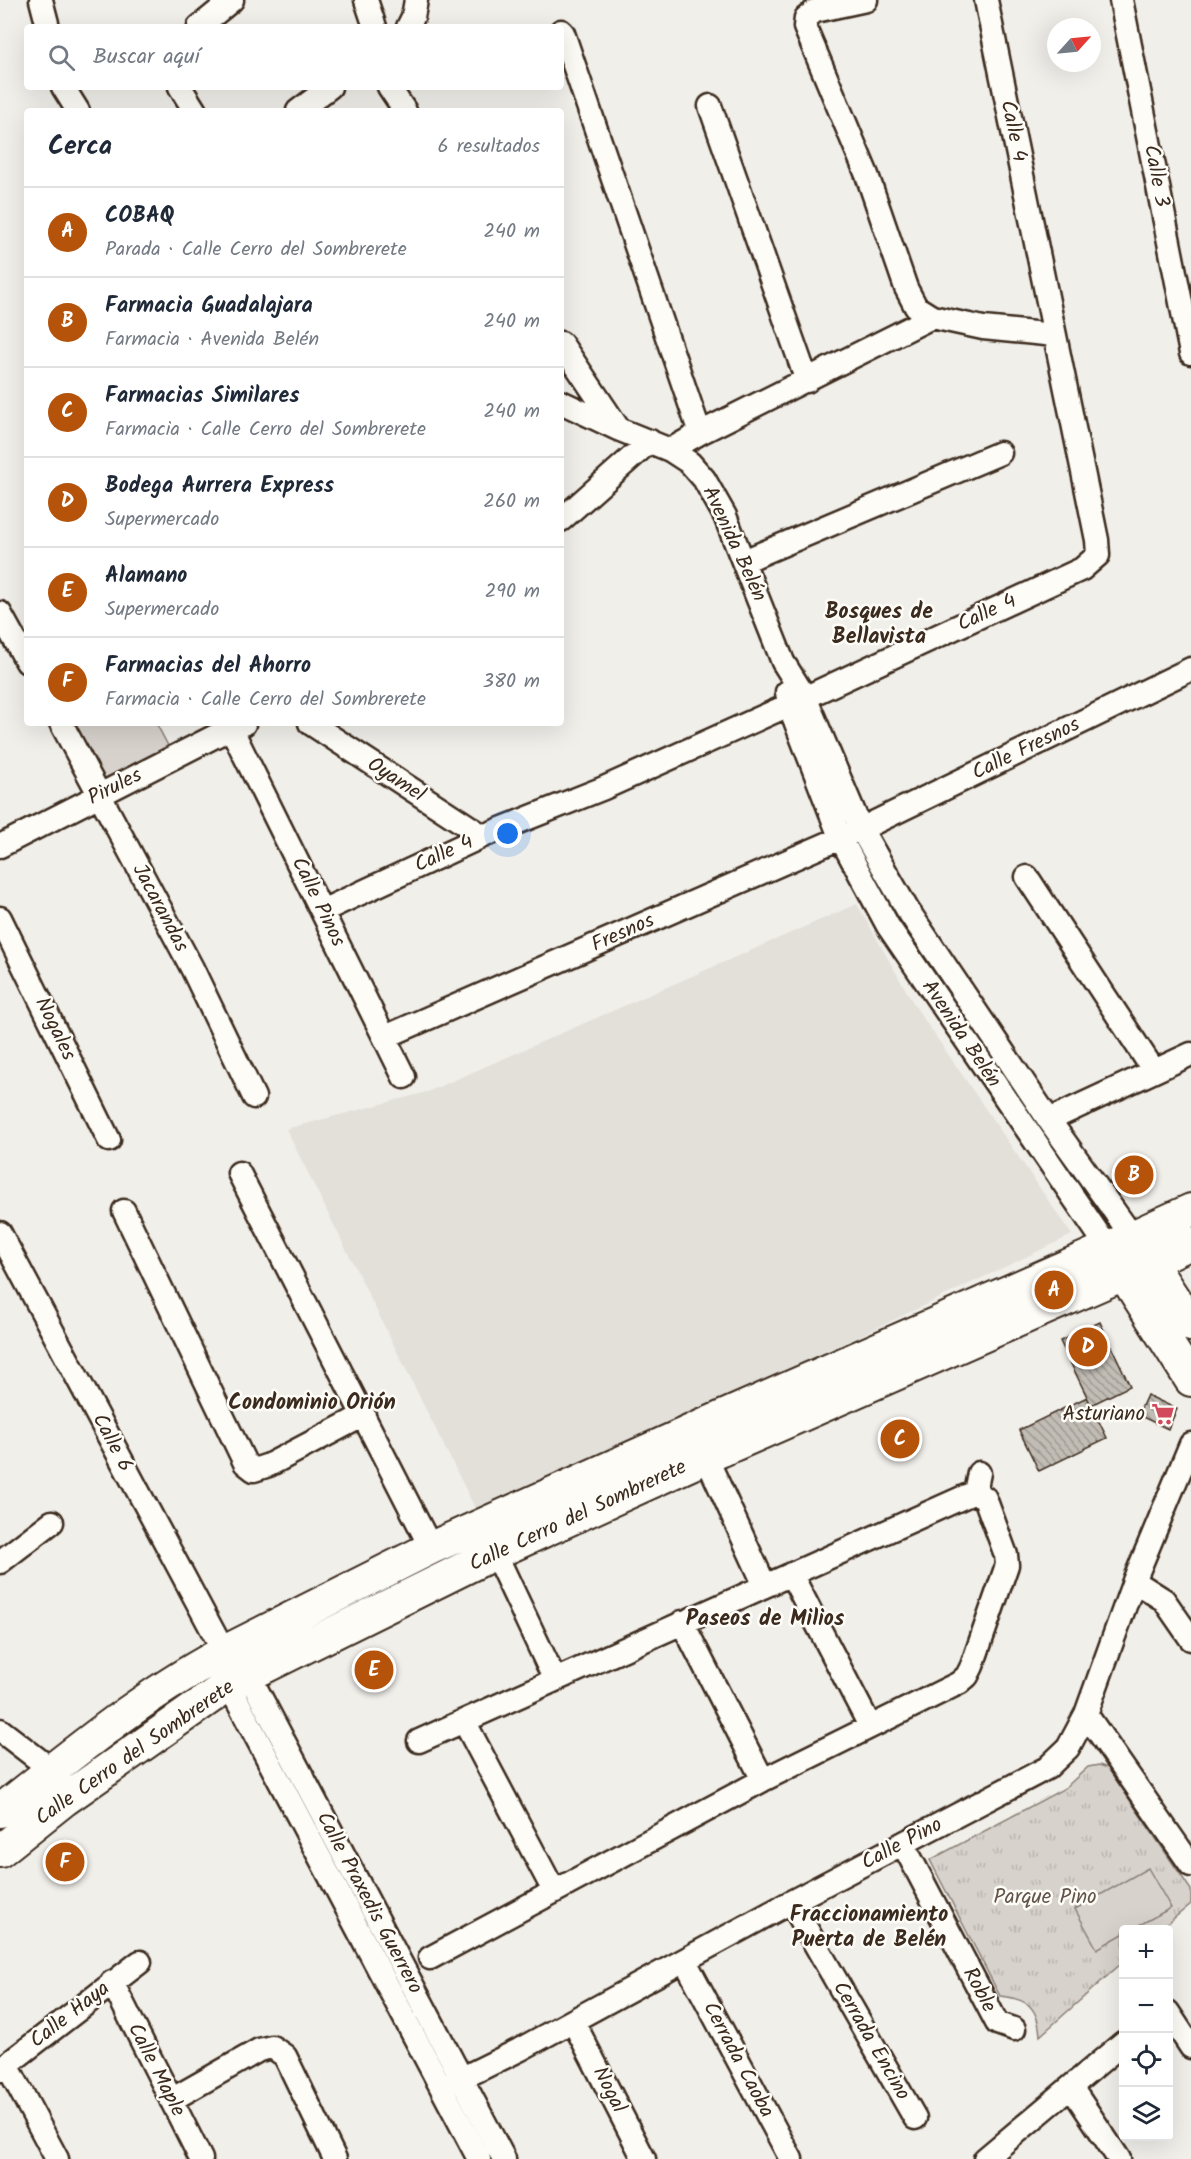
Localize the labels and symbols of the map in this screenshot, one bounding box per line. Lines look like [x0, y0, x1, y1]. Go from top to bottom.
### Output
north arrow [1047, 18, 1101, 72]
street label: Calle 4 [990, 97, 1036, 165]
street label: Calle 3 [1134, 142, 1178, 210]
street label: Avenida Belén [693, 481, 775, 607]
street label: Calle 4 [952, 585, 1022, 641]
district label: Bosques de Bellavista [825, 595, 933, 655]
street label: Calle Fresnos [966, 709, 1086, 789]
street label: Oyamel [360, 749, 432, 811]
street label: Pirules [82, 759, 148, 815]
your location [493, 819, 522, 848]
street label: Calle 4 [409, 826, 479, 882]
street label: Calle Pinos [282, 851, 354, 953]
street label: Jacarandas [123, 858, 197, 958]
street label: Fresnos [586, 904, 660, 961]
street label: Avenida Belén [913, 973, 1009, 1095]
street label: Nogales [25, 992, 85, 1066]
pin: B [1114, 1152, 1154, 1198]
pin: A [1034, 1268, 1074, 1312]
pin: D [1068, 1324, 1108, 1370]
district label: Condominio Orión [228, 1386, 396, 1421]
place label: Asturiano [1063, 1398, 1145, 1431]
supermarket icon: Asturiano [1150, 1401, 1176, 1427]
street label: Calle 6 [83, 1408, 141, 1478]
pin: C [880, 1416, 920, 1462]
street label: Calle Cerro del Sombrerete [464, 1451, 693, 1581]
district label: Paseos de Milios [686, 1602, 845, 1637]
pin: E [354, 1648, 394, 1692]
street label: Calle Cerro del Sombrerete [29, 1671, 242, 1834]
street label: Calle Praxedis Guerrero [307, 1806, 431, 2000]
street label: Calle Pino [856, 1809, 948, 1879]
pin: F [46, 1840, 84, 1884]
park label: Parque Pino [993, 1881, 1097, 1914]
district label: Fraccionamiento Puerta de Belén [790, 1898, 948, 1958]
street label: Roble [953, 1961, 1005, 2019]
street label: Calle Haya [23, 1973, 117, 2057]
street label: Cerrada Encino [823, 1975, 919, 2107]
street label: Cerrada Caoba [694, 1996, 782, 2124]
street label: Calle Maple [118, 2017, 194, 2123]
street label: Nogal [583, 2061, 635, 2119]

